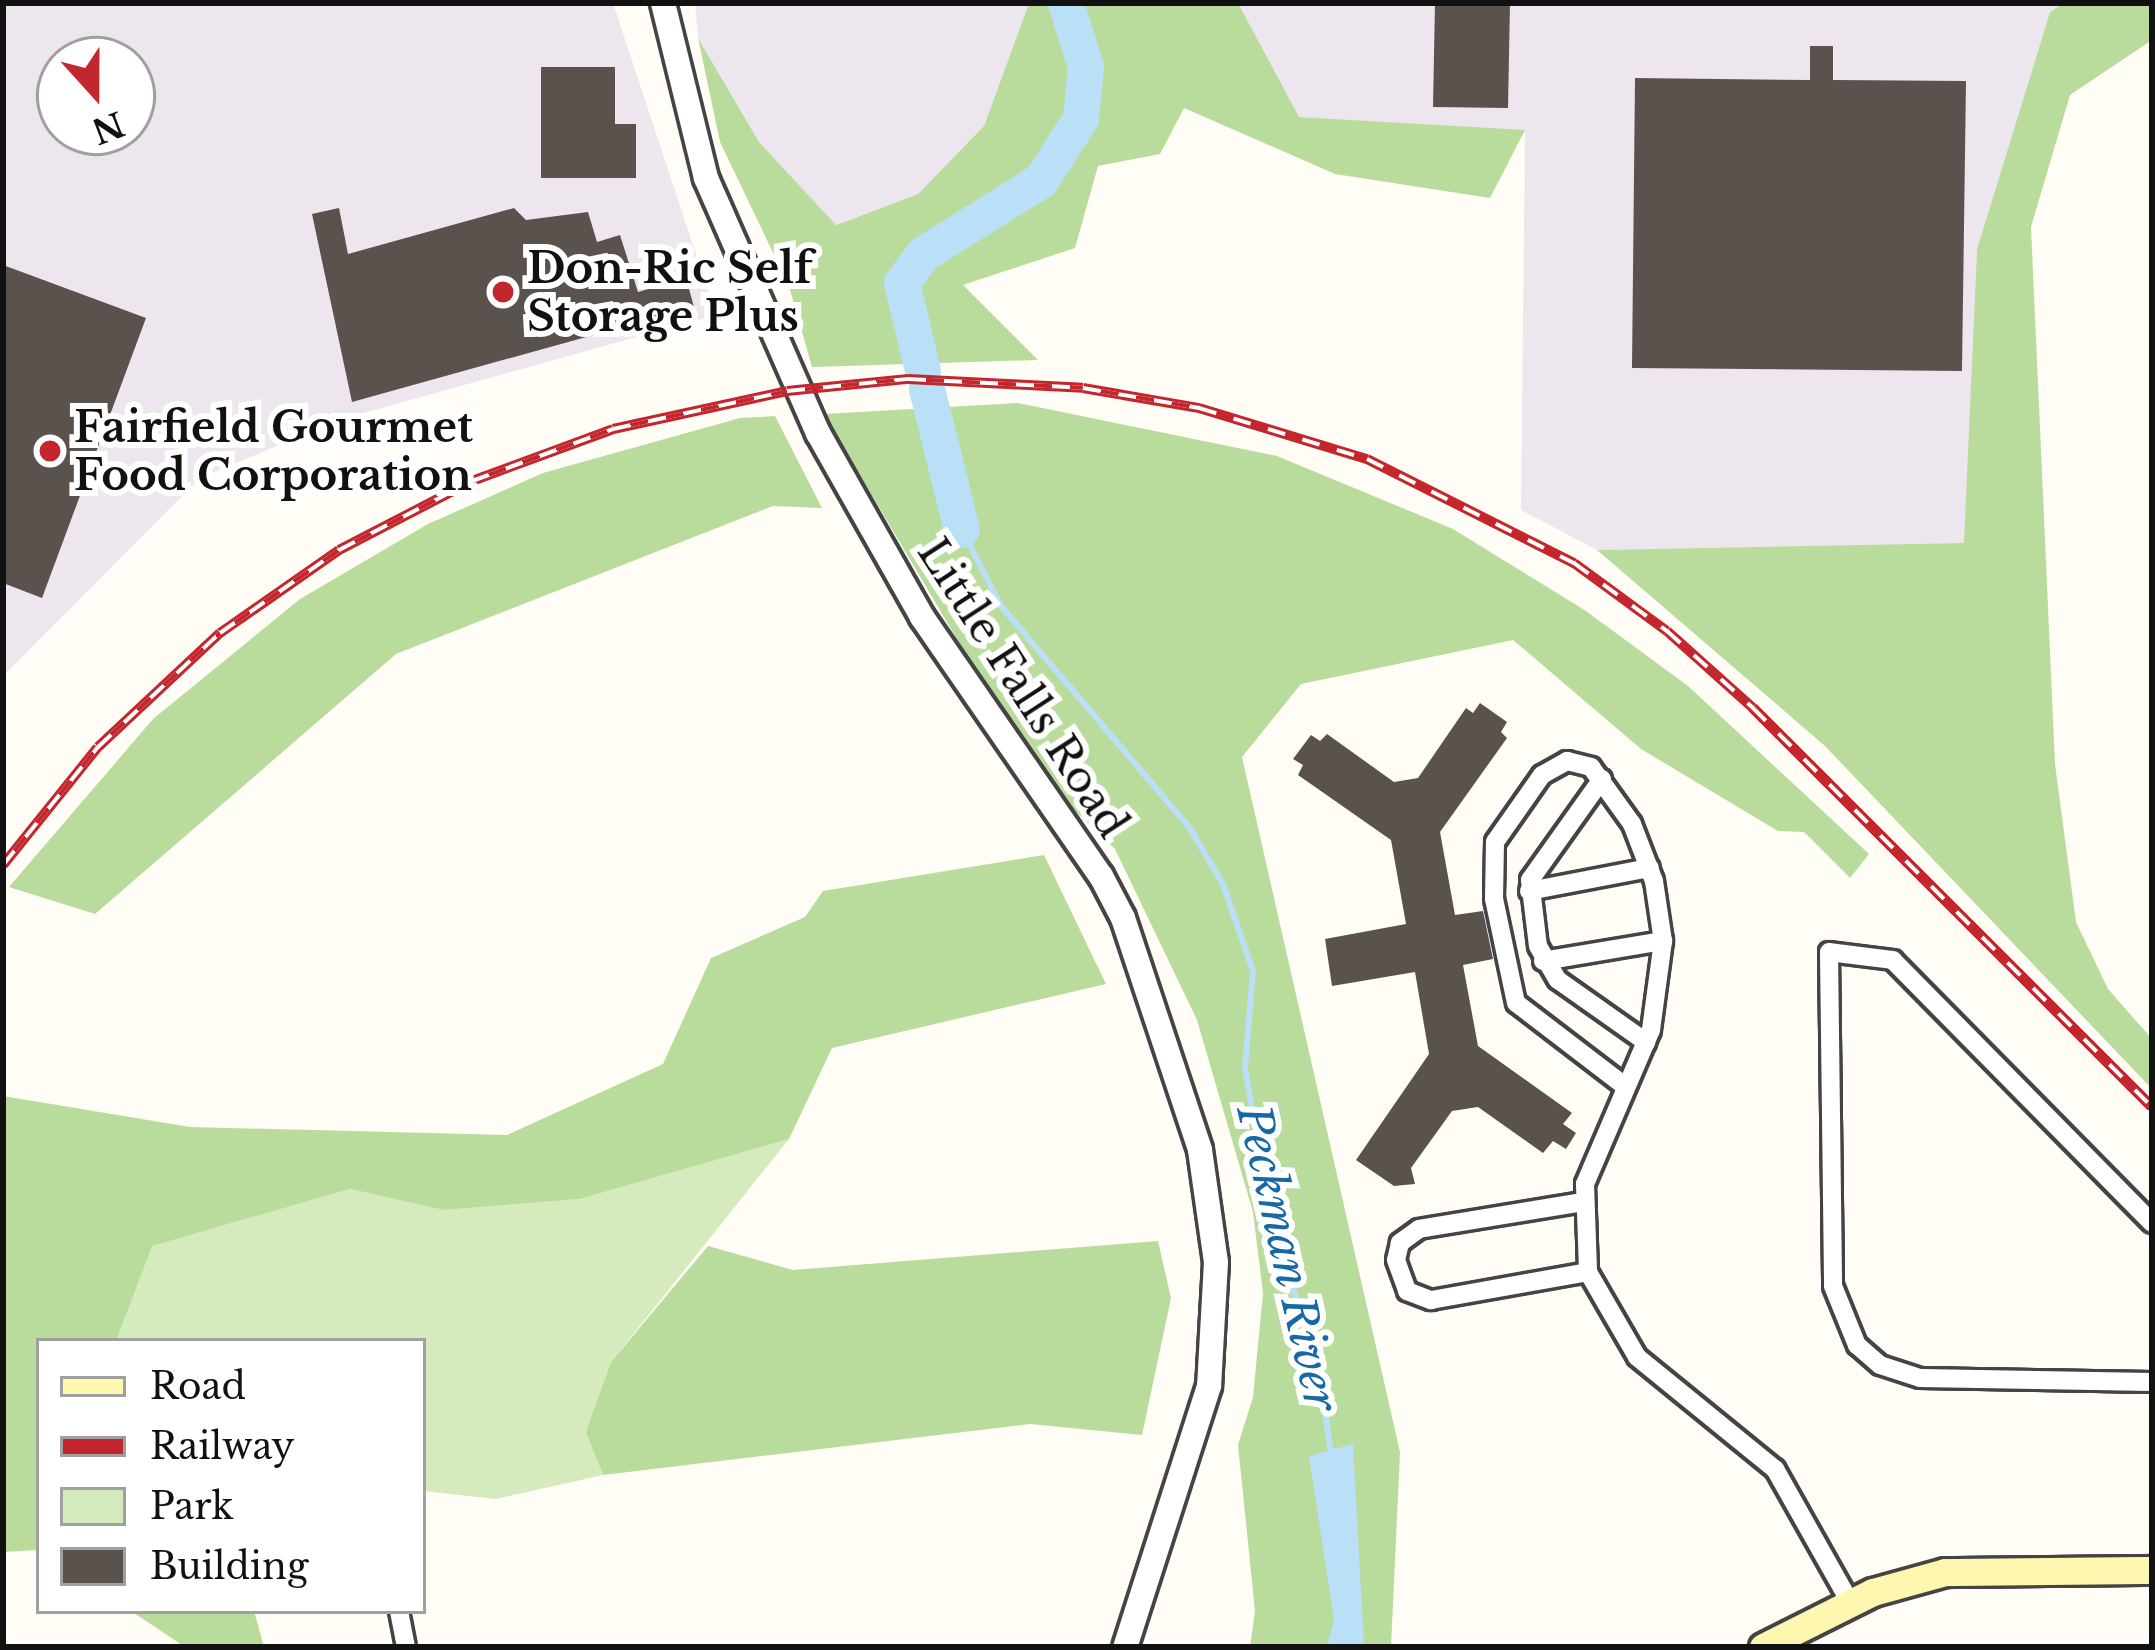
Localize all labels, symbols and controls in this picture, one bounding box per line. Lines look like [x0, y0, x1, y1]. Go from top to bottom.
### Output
north arrow [36, 36, 156, 156]
text: N [86, 103, 130, 152]
place label: Don-Ric Self Storage Plus [527, 243, 813, 342]
marker: Don-Ric Self Storage Plus [490, 279, 516, 305]
place label: Fairfield Gourmet Food Corporation [74, 402, 473, 500]
marker: Fairfield Gourmet Food Corporation [37, 438, 63, 464]
street label: Little Falls Road [908, 529, 1138, 847]
water label: Peckman River [1225, 1099, 1349, 1417]
legend [36, 1338, 426, 1614]
text: Road [150, 1364, 246, 1409]
text: Railway [150, 1424, 295, 1469]
text: Park [150, 1484, 234, 1529]
text: Building [150, 1544, 308, 1589]

